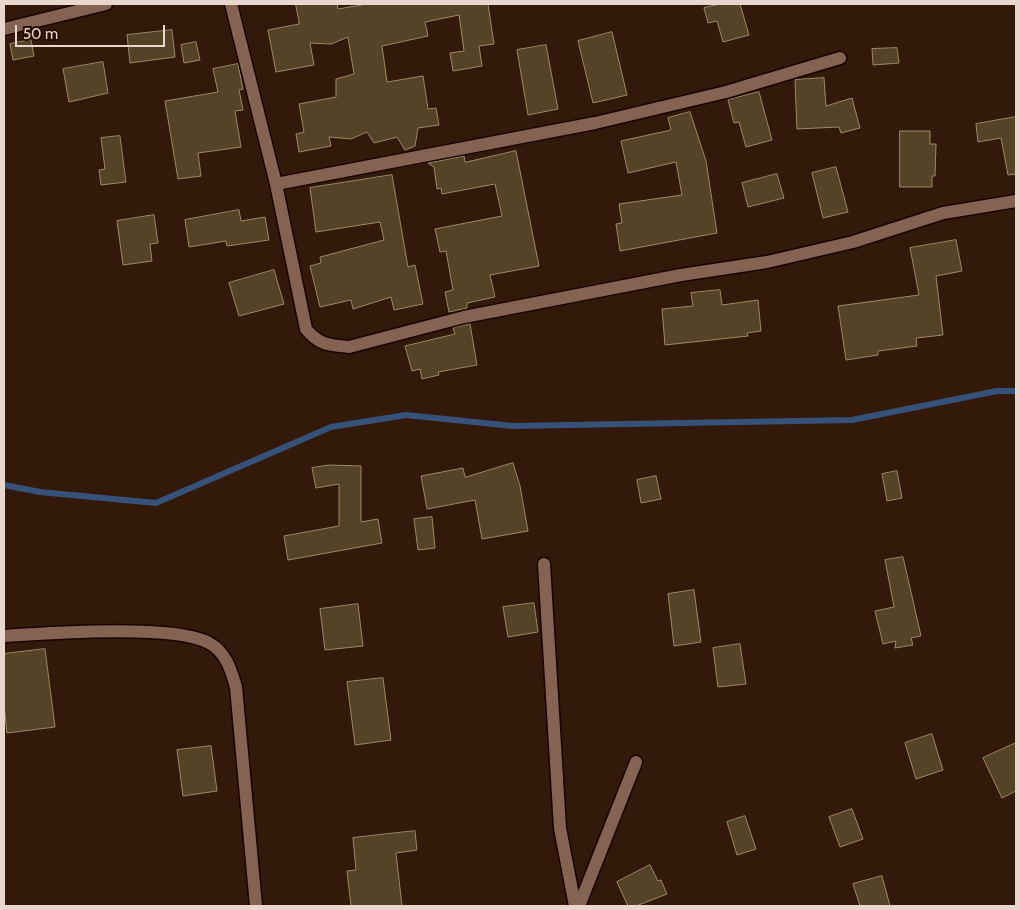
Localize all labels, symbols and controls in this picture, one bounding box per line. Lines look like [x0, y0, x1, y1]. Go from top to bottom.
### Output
scale bar [18, 15, 168, 47]
text: 50 m [23, 25, 58, 43]

